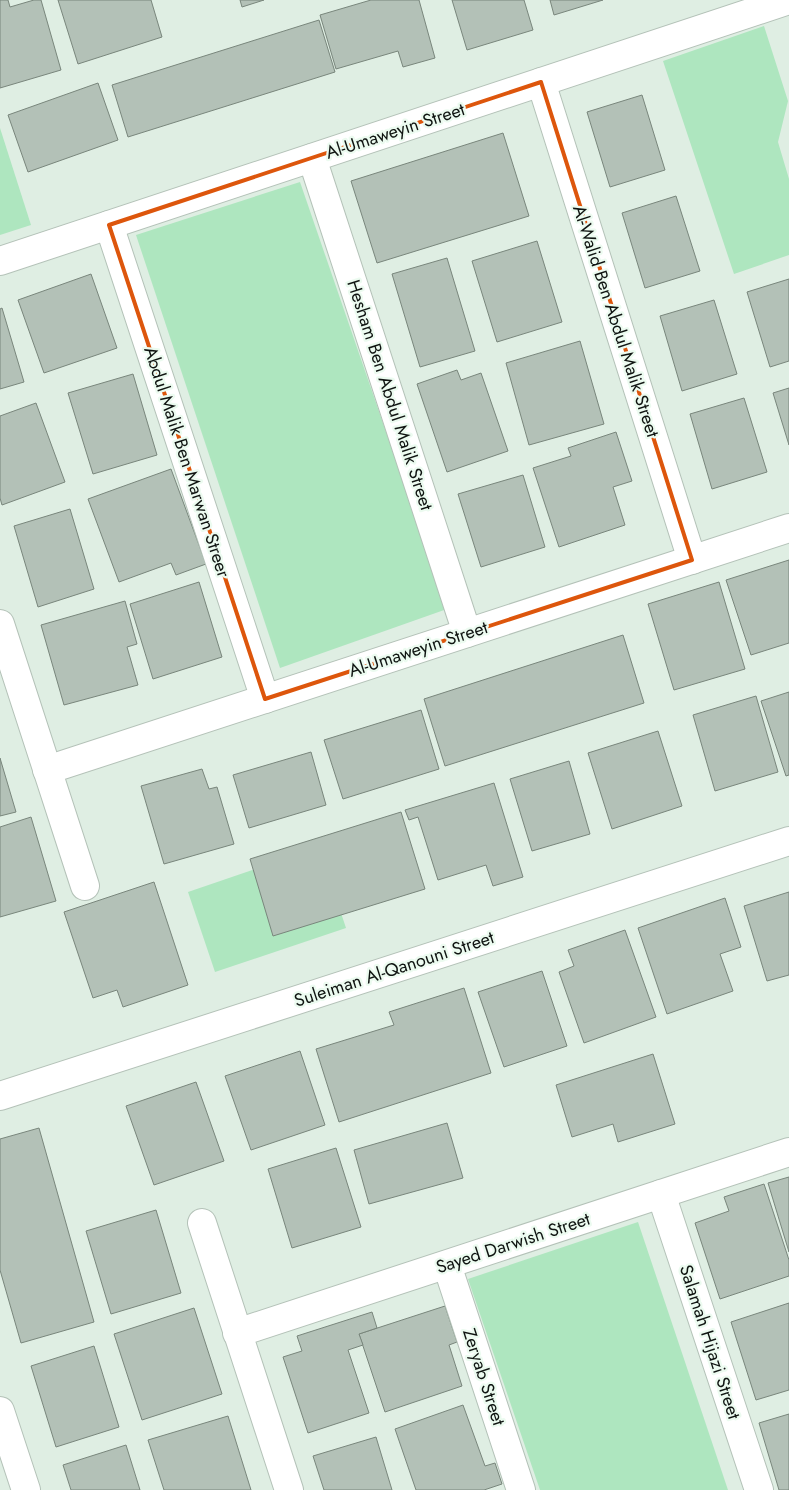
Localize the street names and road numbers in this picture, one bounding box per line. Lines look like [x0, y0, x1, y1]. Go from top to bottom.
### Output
street label: Al-Umaweyin Street [322, 96, 469, 166]
street label: Al-Walid Ben Abdul Malik Street [566, 202, 666, 441]
street label: Hesham Ben Abdul Malik Street [340, 276, 440, 514]
street label: Abdul Malik Ben Marwan Streer [137, 343, 237, 582]
street label: Al-Umaweyin Street [345, 614, 492, 684]
street label: Suleiman Al-Qanouni Street [291, 924, 498, 1014]
street label: Sayed Darwish Street [433, 1206, 594, 1280]
street label: Salamah Hijazi Street [673, 1261, 747, 1423]
street label: Zeryab Street [456, 1325, 512, 1429]

